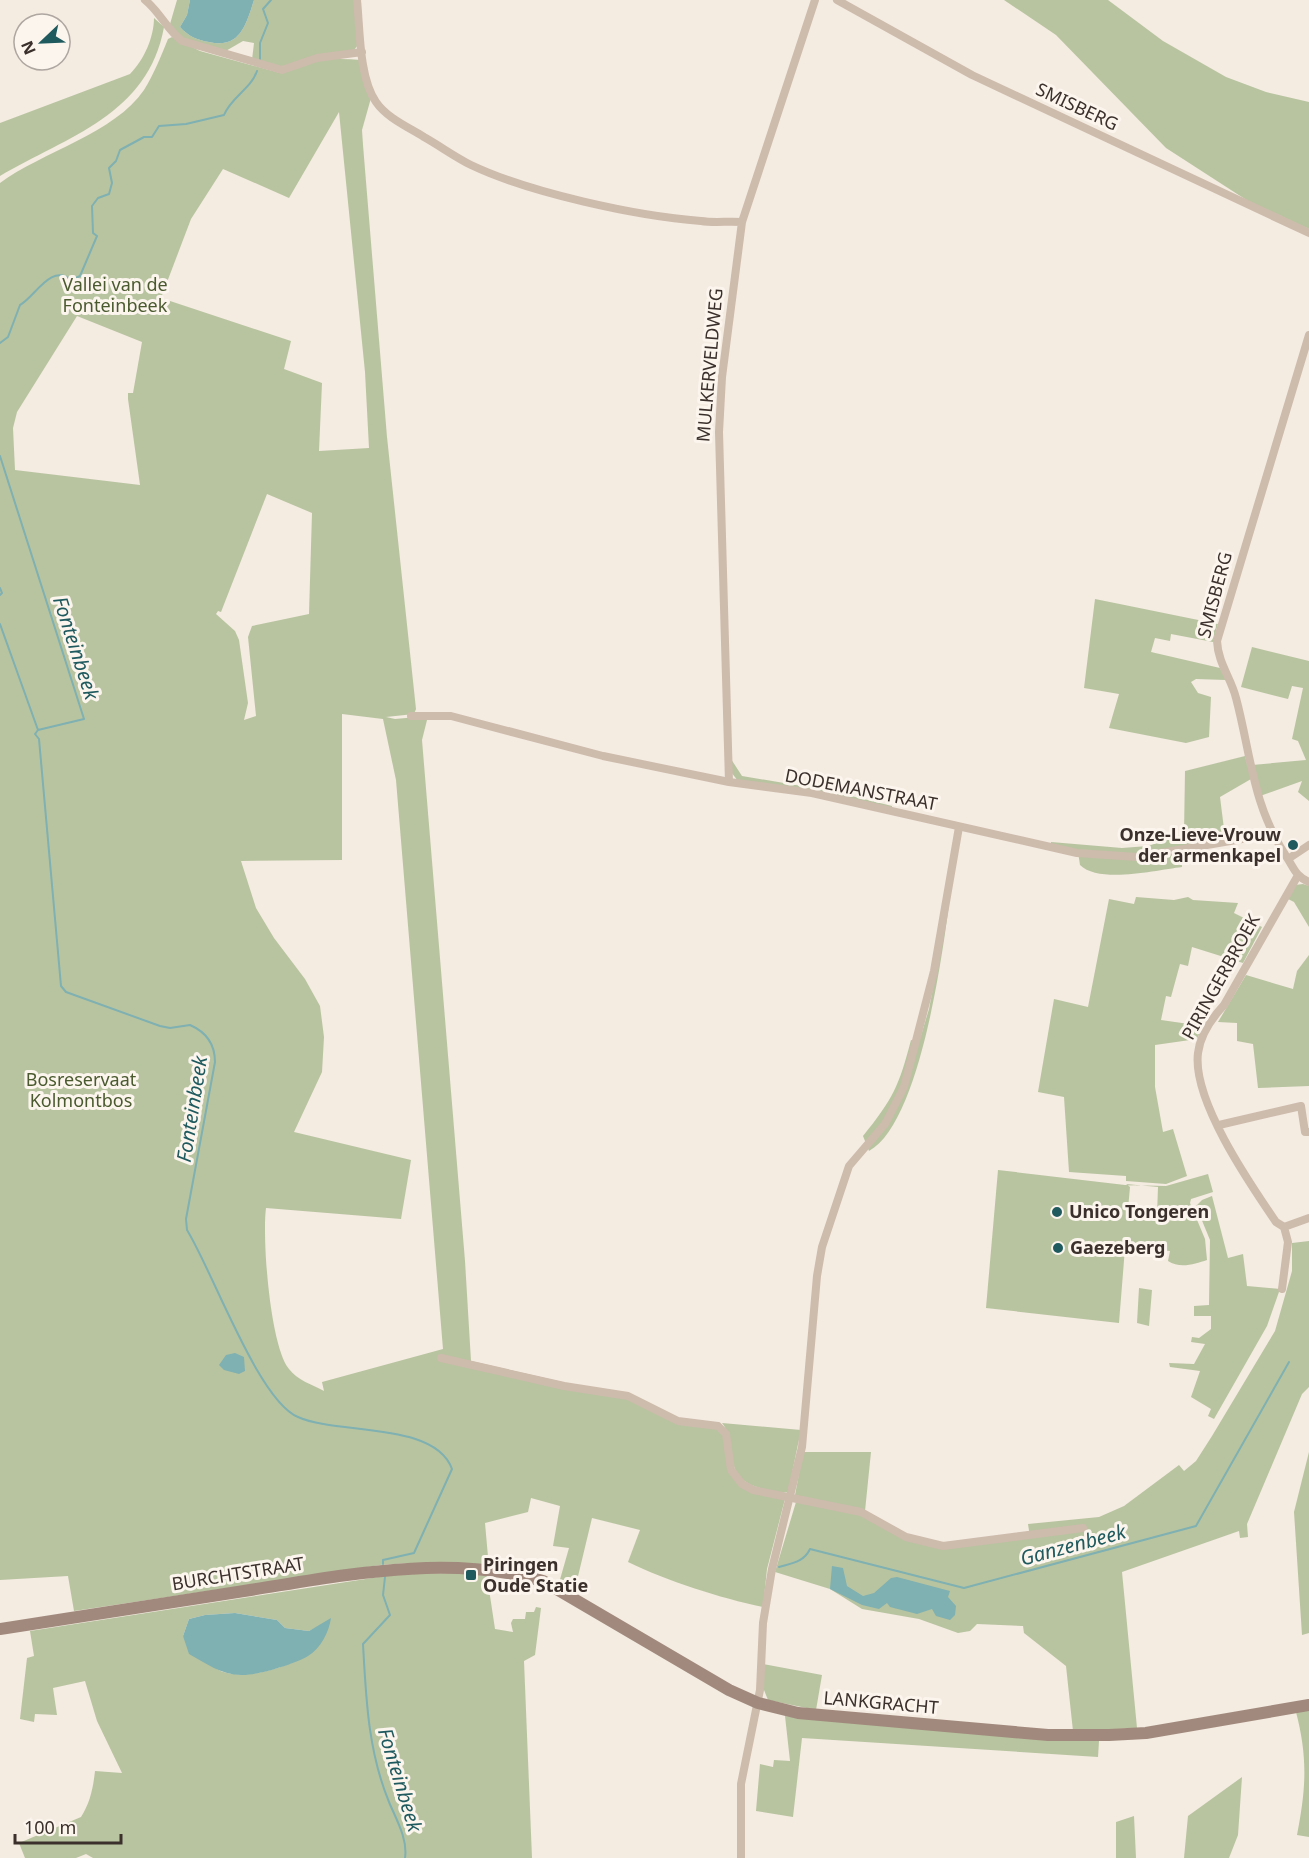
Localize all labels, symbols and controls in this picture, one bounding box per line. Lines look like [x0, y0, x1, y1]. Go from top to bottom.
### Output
north arrow [12, 12, 72, 72]
text: N [16, 38, 41, 58]
street label: SMISBERG [1032, 77, 1122, 136]
park label: Vallei van de Fonteinbeek [62, 272, 168, 317]
street label: MULKERVELDWEG [690, 287, 728, 443]
street label: SMISBERG [1191, 549, 1237, 640]
water label: Fonteinbeek [47, 593, 106, 704]
street label: DODEMANSTRAAT [783, 762, 939, 816]
place label: Onze-Lieve-Vrouw der armenkapel [1120, 822, 1282, 867]
marker: Onze-Lieve-Vrouw der armenkapel [1286, 838, 1300, 852]
street label: PIRINGERBROEK [1176, 909, 1265, 1044]
water label: Fonteinbeek [170, 1053, 213, 1164]
park label: Bosreservaat Kolmontbos [26, 1067, 137, 1112]
place label: Unico Tongeren [1069, 1199, 1209, 1223]
marker: Unico Tongeren [1050, 1205, 1064, 1219]
place label: Gaezeberg [1070, 1235, 1165, 1259]
marker: Gaezeberg [1051, 1241, 1065, 1255]
water label: Ganzenbeek [1017, 1517, 1130, 1572]
street label: BURCHTSTRAAT [170, 1551, 306, 1595]
place label: Piringen Oude Statie [483, 1552, 588, 1597]
marker: Piringen Oude Statie [464, 1568, 478, 1582]
street label: LANKGRACHT [822, 1685, 940, 1719]
water label: Fonteinbeek [372, 1725, 429, 1836]
scale bar [15, 1807, 122, 1845]
text: 100 m [24, 1815, 76, 1839]

